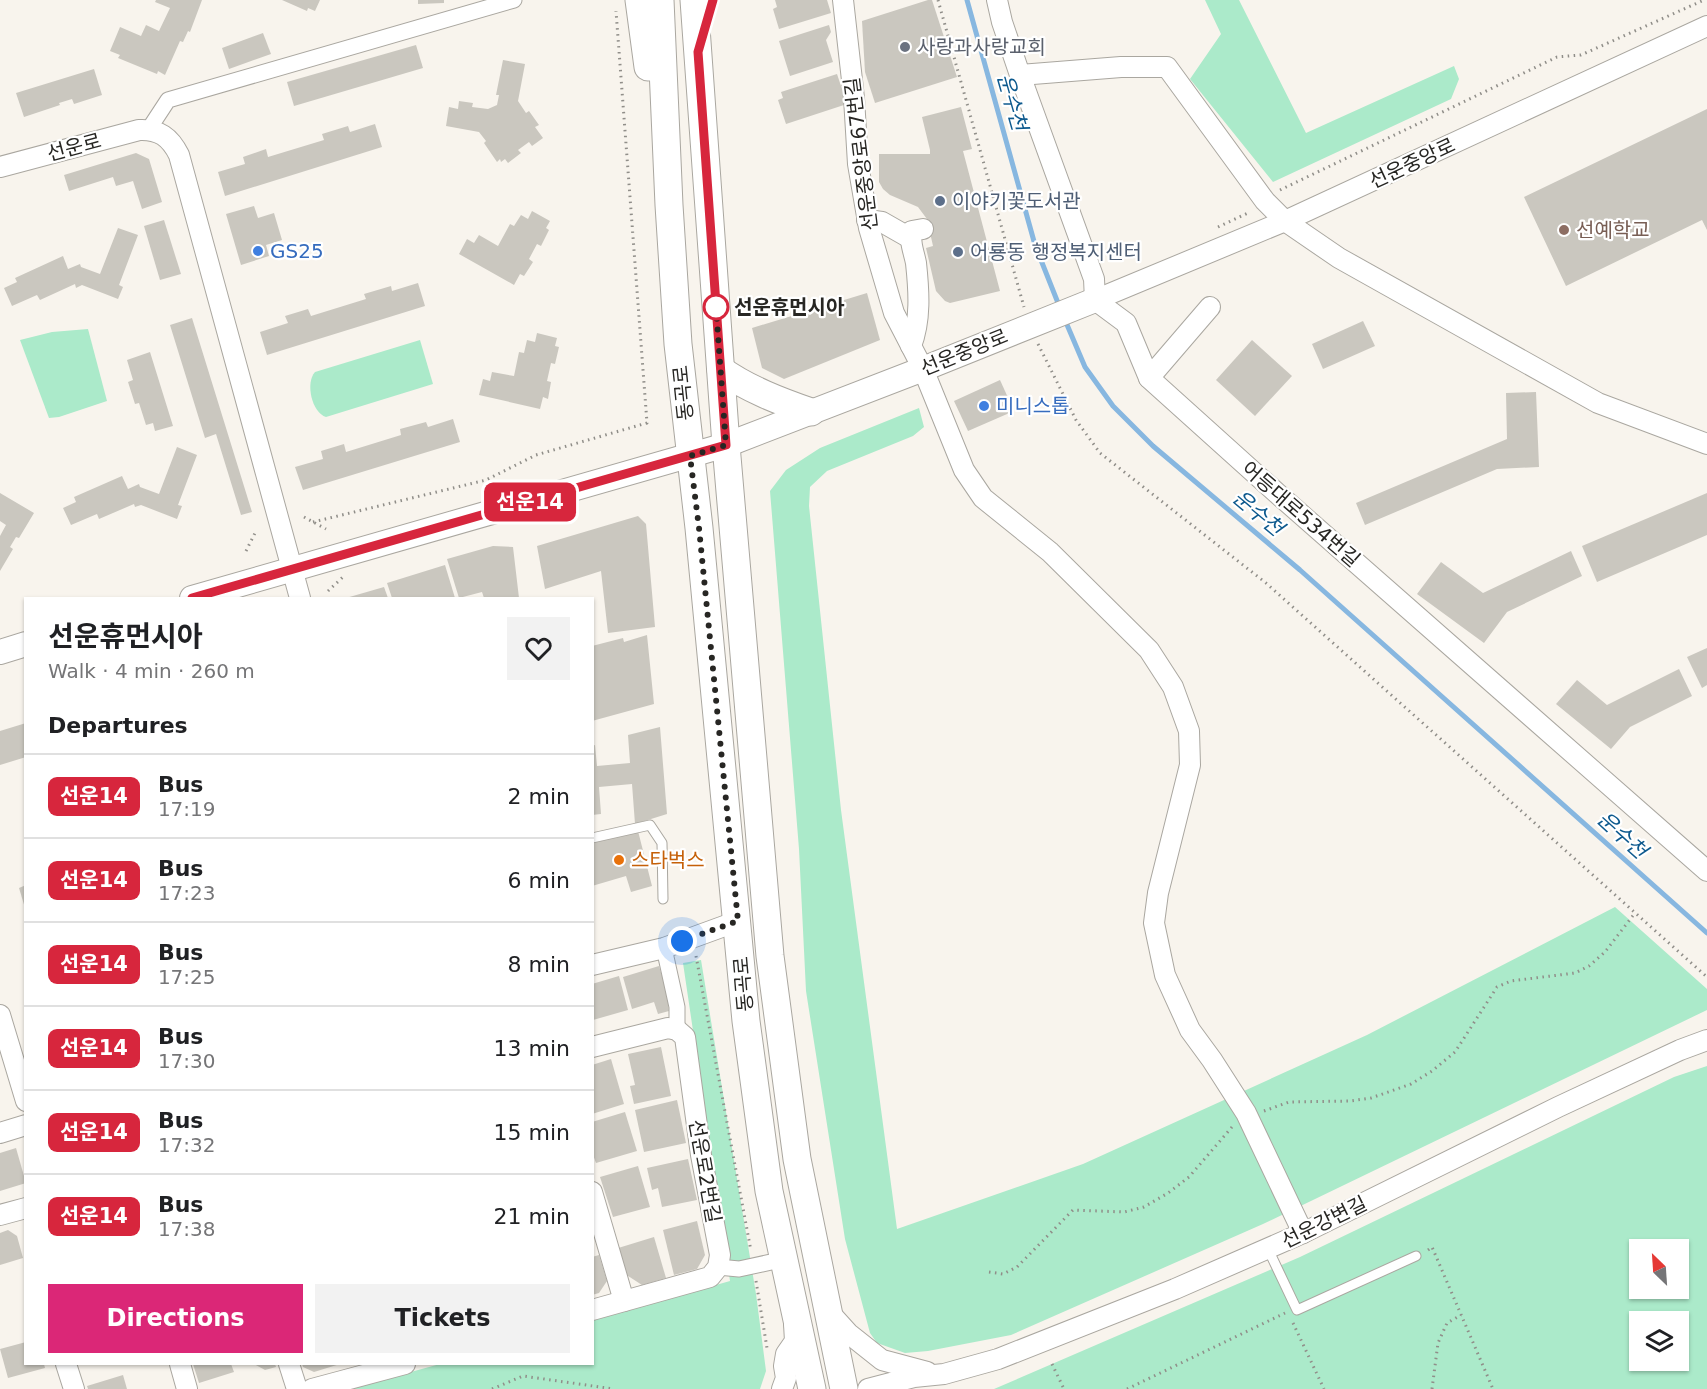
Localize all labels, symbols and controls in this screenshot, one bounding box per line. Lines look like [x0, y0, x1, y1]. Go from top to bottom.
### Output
place label: 사랑과사랑교회 [917, 35, 1046, 59]
marker: 사랑과사랑교회 [898, 40, 912, 54]
water label: 운수천 [992, 71, 1032, 136]
street label: 선운중앙로67번길 [840, 76, 882, 232]
street label: 선운로 [44, 128, 104, 166]
street label: 선운중앙로 [1365, 133, 1459, 193]
place label: 이야기꽃도서관 [952, 189, 1081, 213]
marker: 이야기꽃도서관 [933, 194, 947, 208]
place label: 선예학교 [1576, 218, 1650, 242]
marker: 선예학교 [1557, 223, 1571, 237]
place label: GS25 [270, 239, 324, 263]
place label: 어룡동 행정복지센터 [970, 240, 1142, 264]
marker: GS25 [251, 244, 265, 258]
marker: 어룡동 행정복지센터 [951, 245, 965, 259]
marker: 선운휴먼시아 [703, 294, 729, 320]
place label: 선운휴먼시아 [734, 295, 845, 319]
street label: 선운중앙로 [917, 324, 1011, 380]
street label: 동곡로 [668, 364, 698, 422]
place label: 미니스톱 [996, 394, 1070, 418]
marker: 미니스톱 [977, 399, 991, 413]
street label: 어등대로534번길 [1237, 456, 1365, 572]
line badge: 선운14 [488, 482, 572, 522]
water label: 운수천 [1228, 485, 1290, 543]
text: 선운14 [496, 490, 564, 514]
button: heart [507, 617, 570, 680]
text: 선운휴먼시아 [48, 620, 203, 653]
text: Walk · 4 min · 260 m [48, 659, 255, 683]
text: Departures [48, 713, 188, 738]
text: Bus [158, 772, 203, 797]
text: 선운14 [60, 784, 128, 808]
text: 2 min [508, 784, 570, 809]
text: 17:19 [158, 797, 216, 821]
water label: 운수천 [1592, 807, 1654, 865]
place label: 스타벅스 [631, 848, 705, 872]
marker: 스타벅스 [612, 853, 626, 867]
text: Bus [158, 856, 203, 881]
text: 선운14 [60, 868, 128, 892]
text: 6 min [508, 868, 570, 893]
text: 17:23 [158, 881, 216, 905]
your location [667, 926, 697, 956]
text: Bus [158, 940, 203, 965]
text: 선운14 [60, 952, 128, 976]
text: 8 min [508, 952, 570, 977]
street label: 동곡로 [729, 955, 757, 1013]
text: 17:25 [158, 965, 216, 989]
text: Bus [158, 1024, 203, 1049]
text: 선운14 [60, 1036, 128, 1060]
text: 13 min [494, 1036, 570, 1061]
text: 17:30 [158, 1049, 216, 1073]
text: Bus [158, 1108, 203, 1133]
street label: 선운로2번길 [684, 1117, 726, 1225]
text: 선운14 [60, 1120, 128, 1144]
text: 15 min [494, 1120, 570, 1145]
text: 17:32 [158, 1133, 216, 1157]
street label: 선운강변길 [1277, 1191, 1371, 1253]
text: Bus [158, 1192, 203, 1217]
text: 선운14 [60, 1204, 128, 1228]
text: 21 min [494, 1204, 570, 1229]
text: 17:38 [158, 1217, 216, 1241]
north arrow [1629, 1239, 1689, 1299]
map controls [1629, 1239, 1689, 1371]
button: Directions [48, 1284, 303, 1353]
button: Tickets [315, 1284, 570, 1353]
button: layers [1629, 1311, 1689, 1371]

